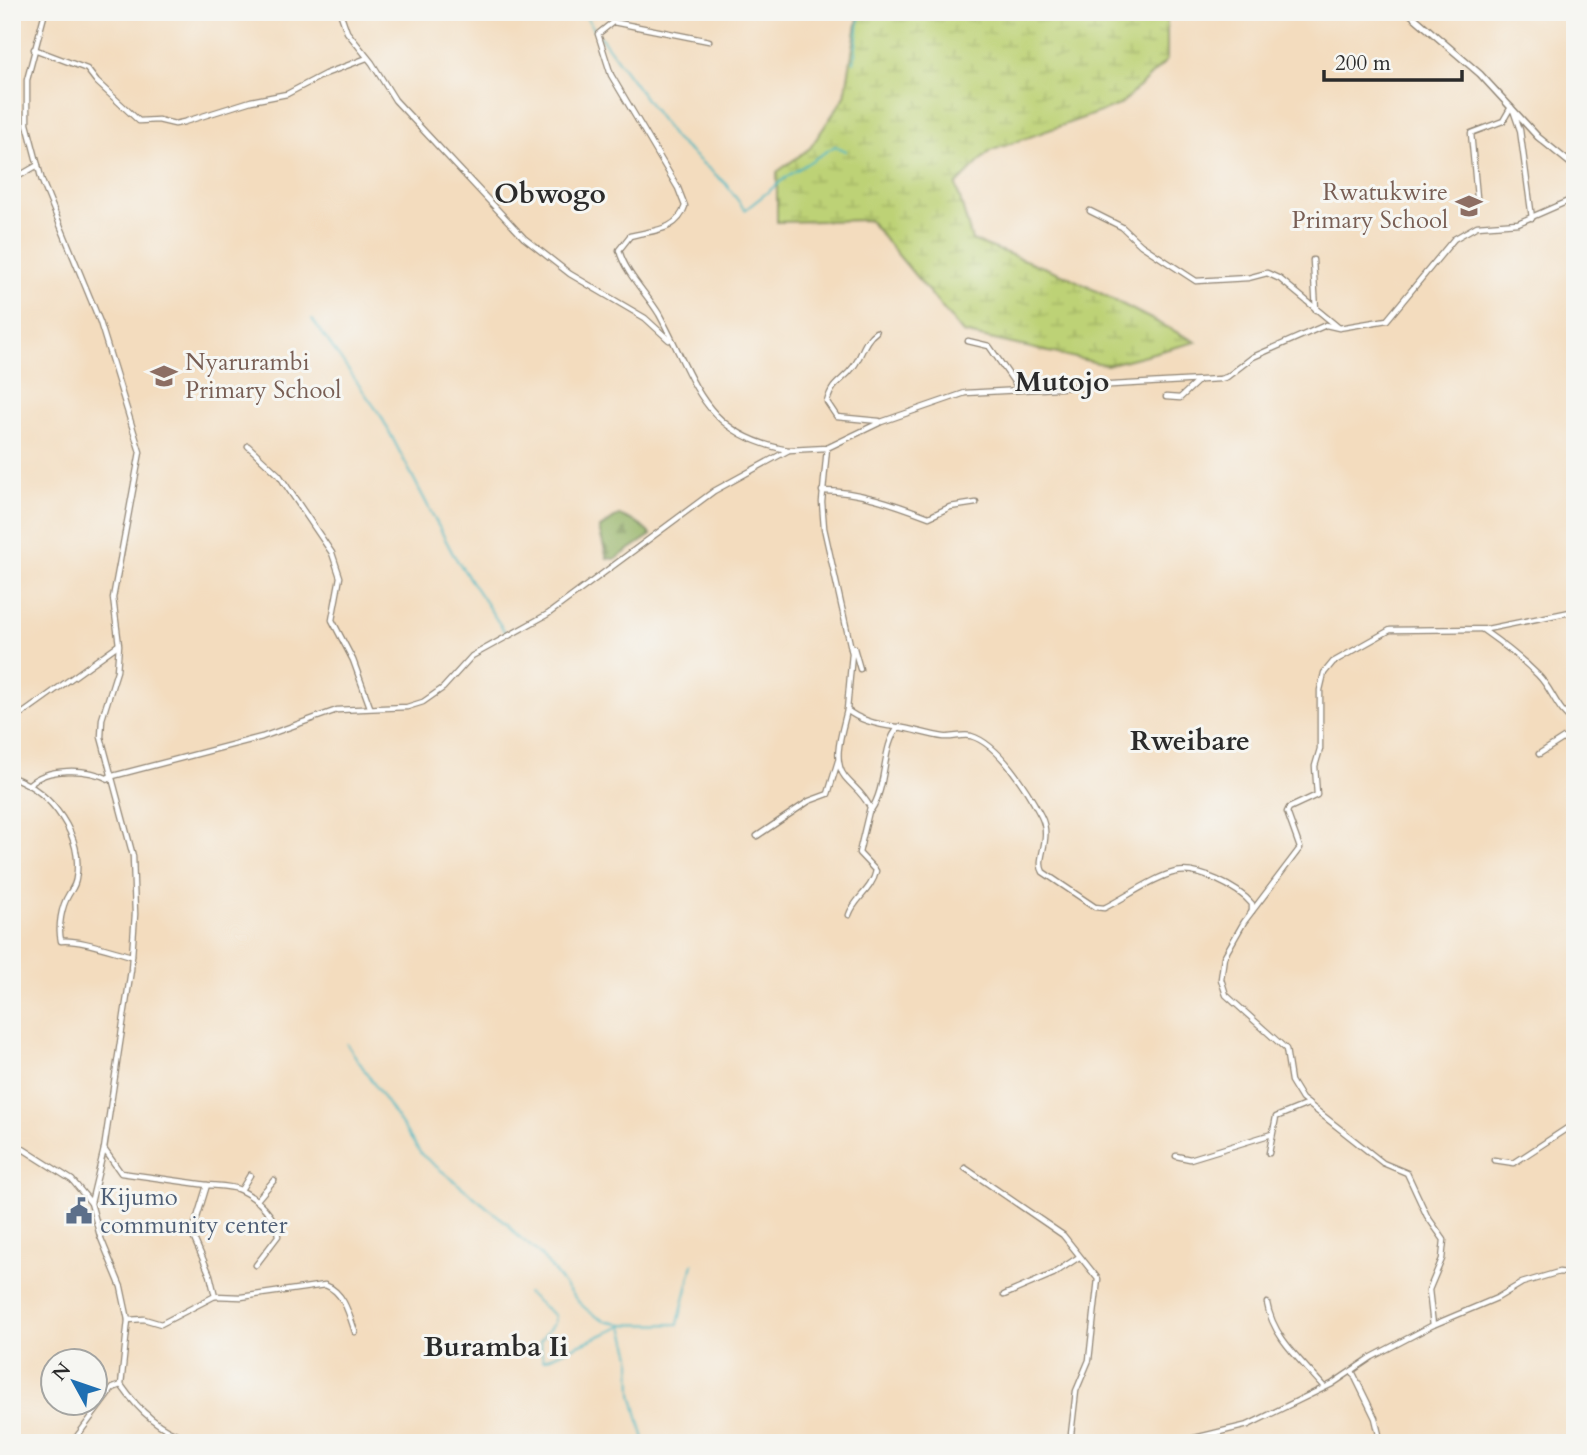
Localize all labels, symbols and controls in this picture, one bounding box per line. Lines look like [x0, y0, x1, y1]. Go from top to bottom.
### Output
scale bar [1324, 38, 1463, 82]
text: 200 m [1335, 49, 1391, 78]
district label: Obwogo [494, 175, 606, 213]
place label: Rwatukwire Primary School [1292, 176, 1448, 237]
school or university icon: Rwatukwire Primary School [1454, 191, 1484, 221]
place label: Nyarurambi Primary School [185, 346, 341, 407]
school or university icon: Nyarurambi Primary School [149, 361, 179, 391]
district label: Mutojo [1015, 363, 1109, 401]
district label: Rweibare [1130, 722, 1250, 760]
place label: Kijumo community center [100, 1181, 288, 1242]
public building icon: Kijumo community center [64, 1196, 94, 1226]
district label: Buramba Ii [424, 1328, 568, 1366]
north arrow [38, 1346, 108, 1416]
text: N [46, 1357, 77, 1386]

